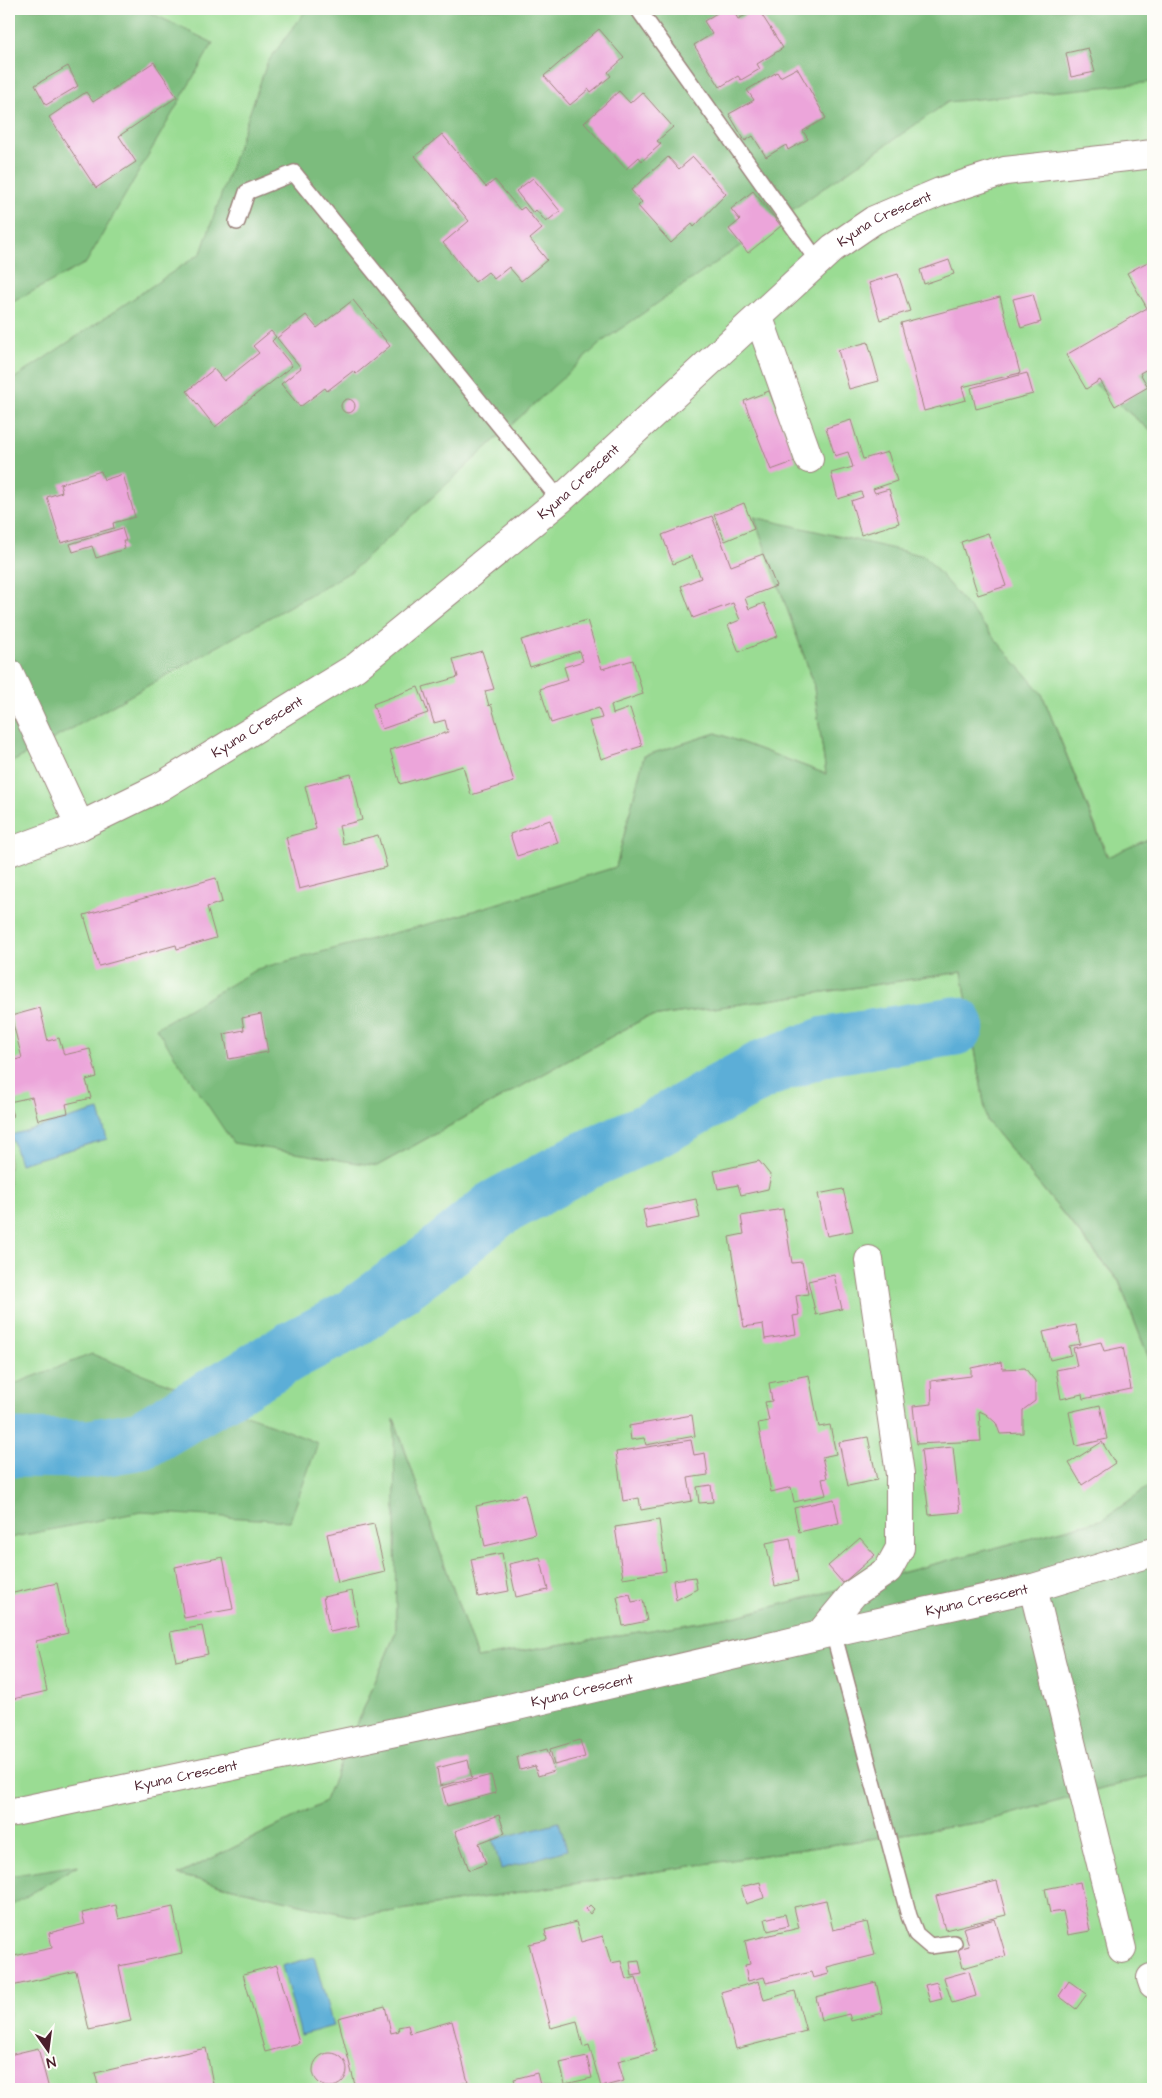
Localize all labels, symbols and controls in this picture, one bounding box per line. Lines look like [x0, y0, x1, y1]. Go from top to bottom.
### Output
street label: Kyuna Crescent [833, 186, 935, 252]
street label: Kyuna Crescent [533, 439, 624, 524]
street label: Kyuna Crescent [208, 691, 308, 763]
street label: Kyuna Crescent [924, 1579, 1030, 1621]
street label: Kyuna Crescent [529, 1669, 636, 1712]
street label: Kyuna Crescent [133, 1755, 240, 1796]
north arrow [22, 2026, 72, 2076]
text: N [44, 2051, 58, 2072]

